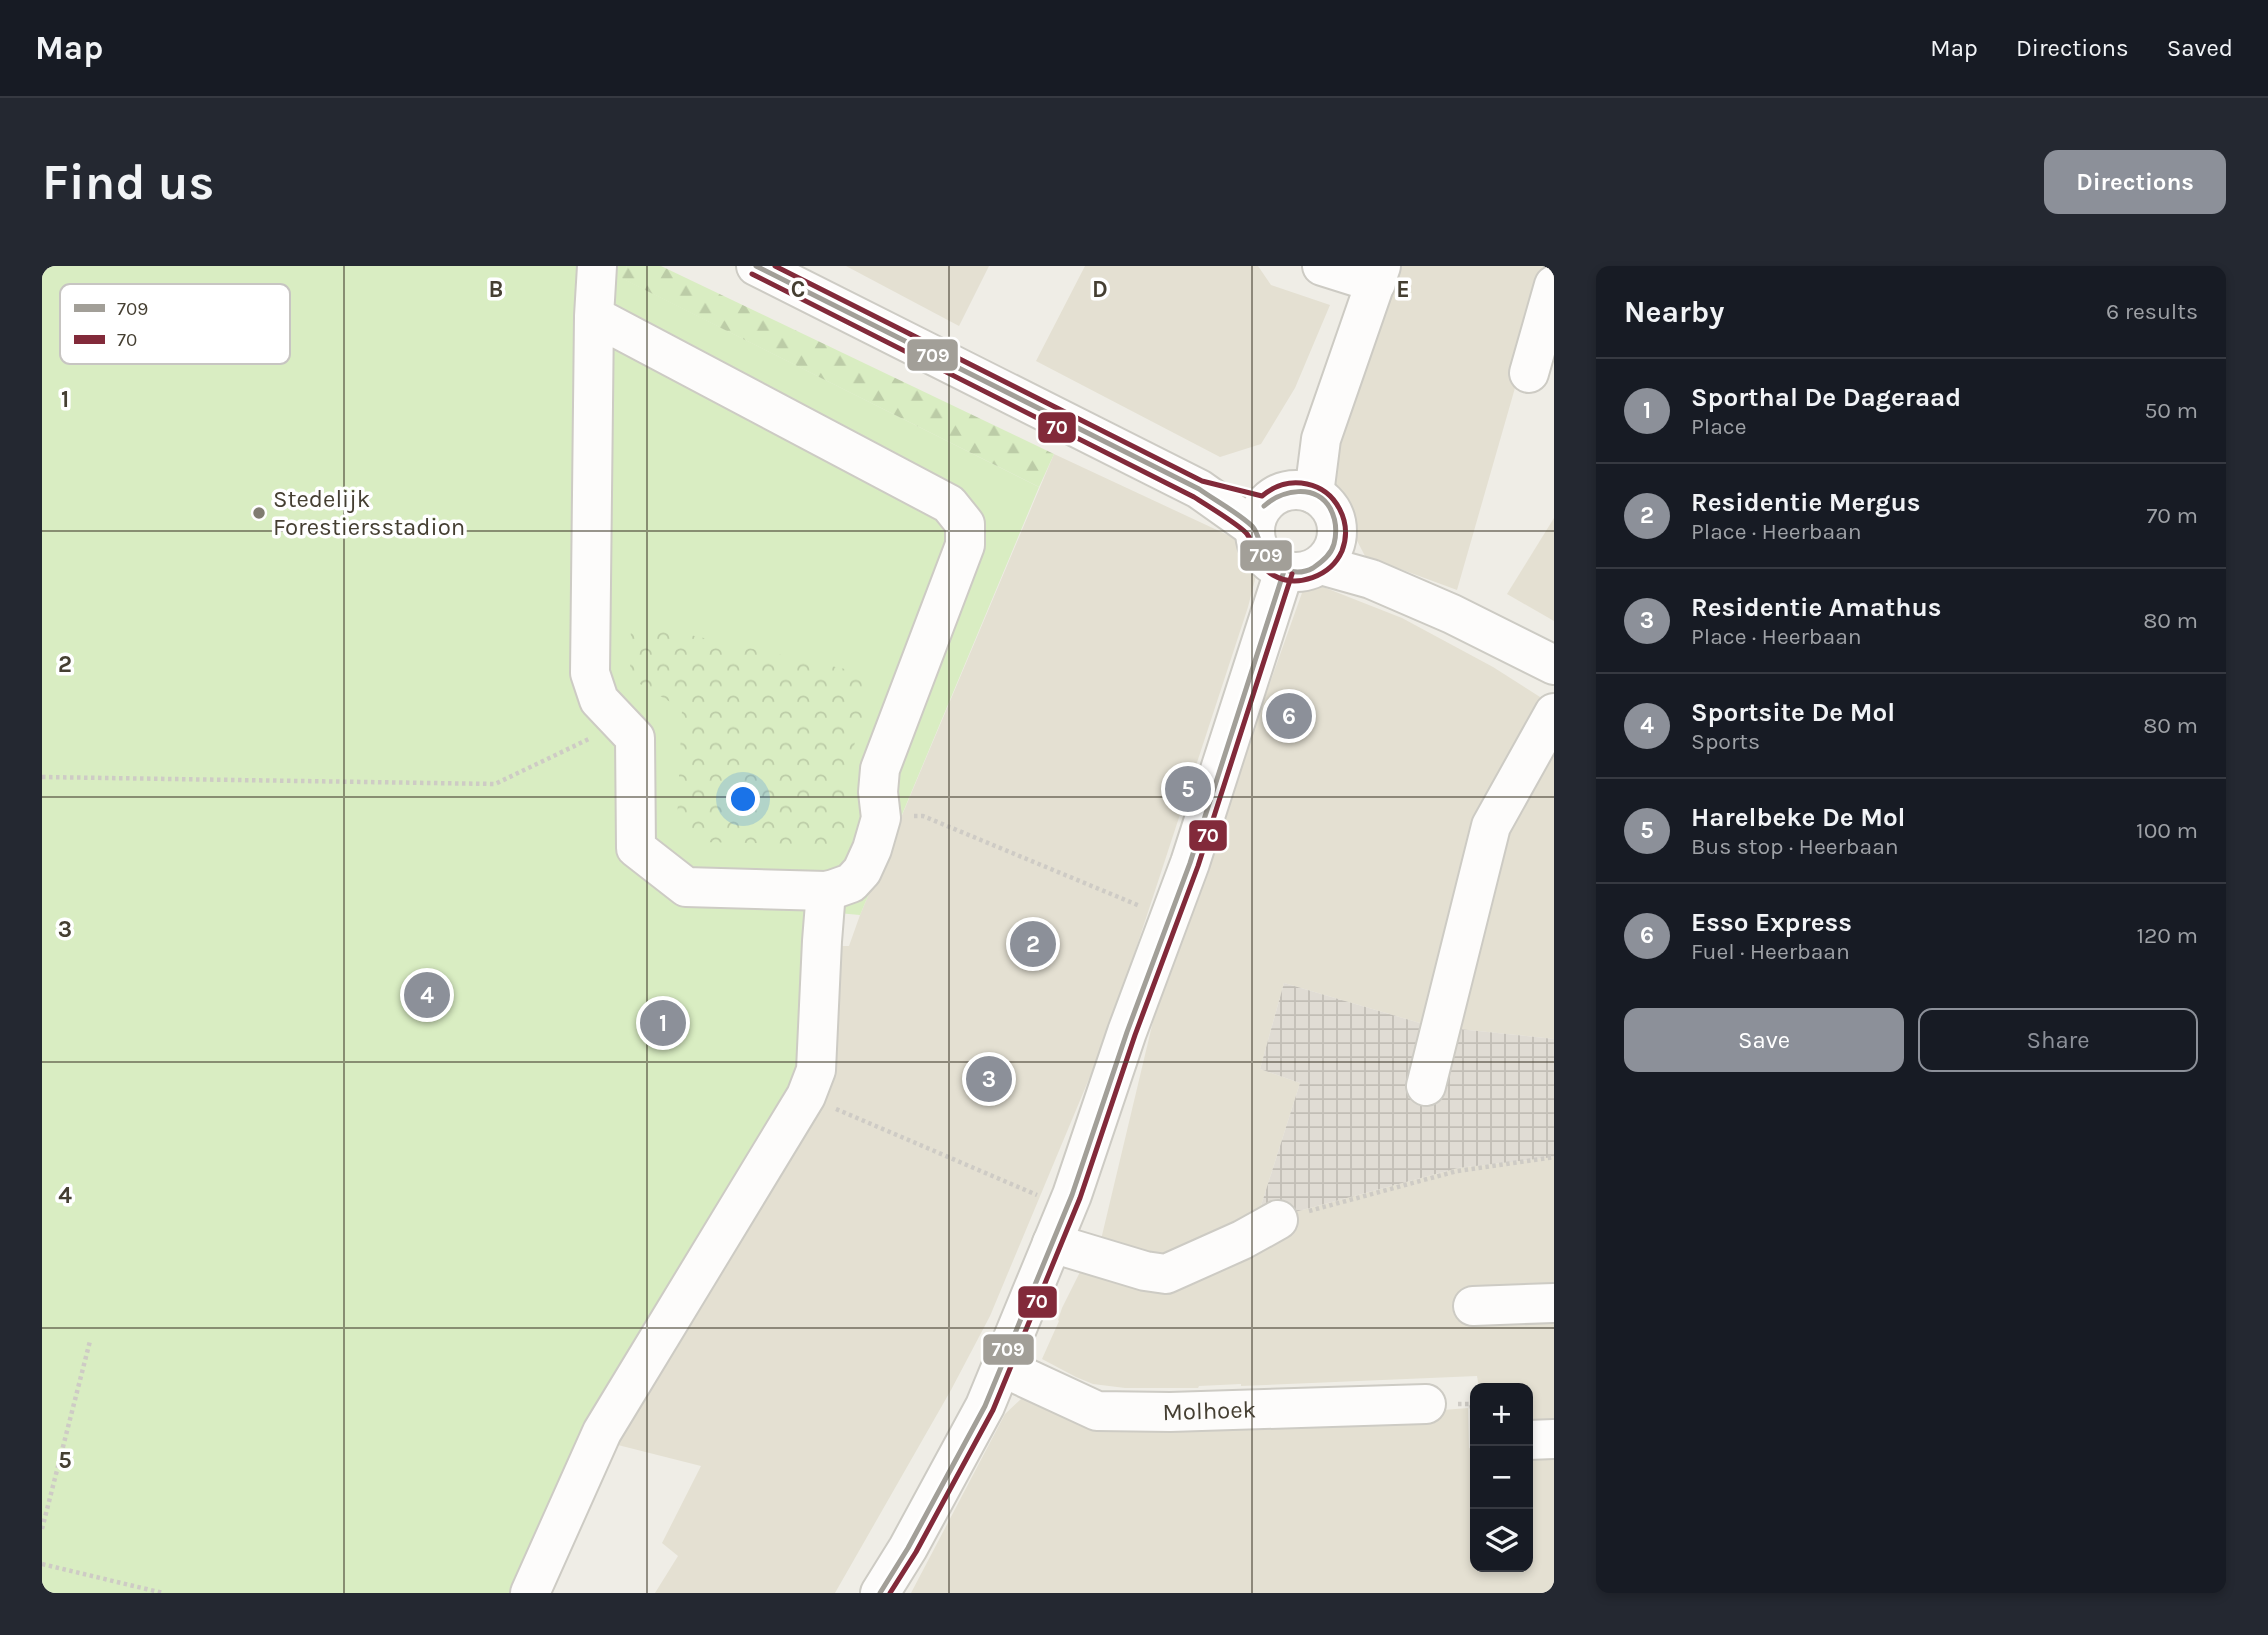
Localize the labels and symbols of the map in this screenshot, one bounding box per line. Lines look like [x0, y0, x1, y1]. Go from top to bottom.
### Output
text: B [489, 276, 503, 303]
text: C [791, 276, 805, 303]
text: D [1092, 276, 1108, 303]
text: E [1396, 276, 1410, 303]
legend [60, 284, 290, 364]
text: 709 [117, 298, 148, 320]
text: 70 [117, 329, 137, 351]
line badge: 709 [906, 338, 959, 372]
text: 709 [916, 345, 950, 367]
text: 1 [61, 386, 69, 413]
line badge: 70 [1037, 411, 1077, 444]
text: 70 [1046, 417, 1068, 439]
place label: Stedelijk Forestiersstadion [273, 485, 465, 541]
marker: Stedelijk Forestiersstadion [251, 505, 267, 521]
line badge: 709 [1239, 539, 1293, 572]
text: 709 [1249, 545, 1283, 567]
text: 2 [58, 651, 72, 678]
pin: 6 [1266, 690, 1312, 742]
pin: 5 [1165, 763, 1211, 815]
your location [726, 782, 760, 816]
line badge: 70 [1188, 819, 1228, 852]
text: 70 [1197, 825, 1219, 847]
text: 3 [58, 916, 72, 943]
pin: 2 [1010, 918, 1056, 970]
pin: 4 [404, 969, 450, 1021]
pin: 1 [640, 997, 686, 1049]
pin: 3 [966, 1053, 1012, 1105]
text: 4 [58, 1182, 72, 1209]
line badge: 70 [1017, 1285, 1058, 1319]
text: 70 [1026, 1291, 1048, 1313]
line badge: 709 [982, 1333, 1035, 1366]
text: 709 [991, 1339, 1025, 1361]
street label: Molhoek [1162, 1395, 1257, 1426]
text: 5 [58, 1447, 72, 1474]

